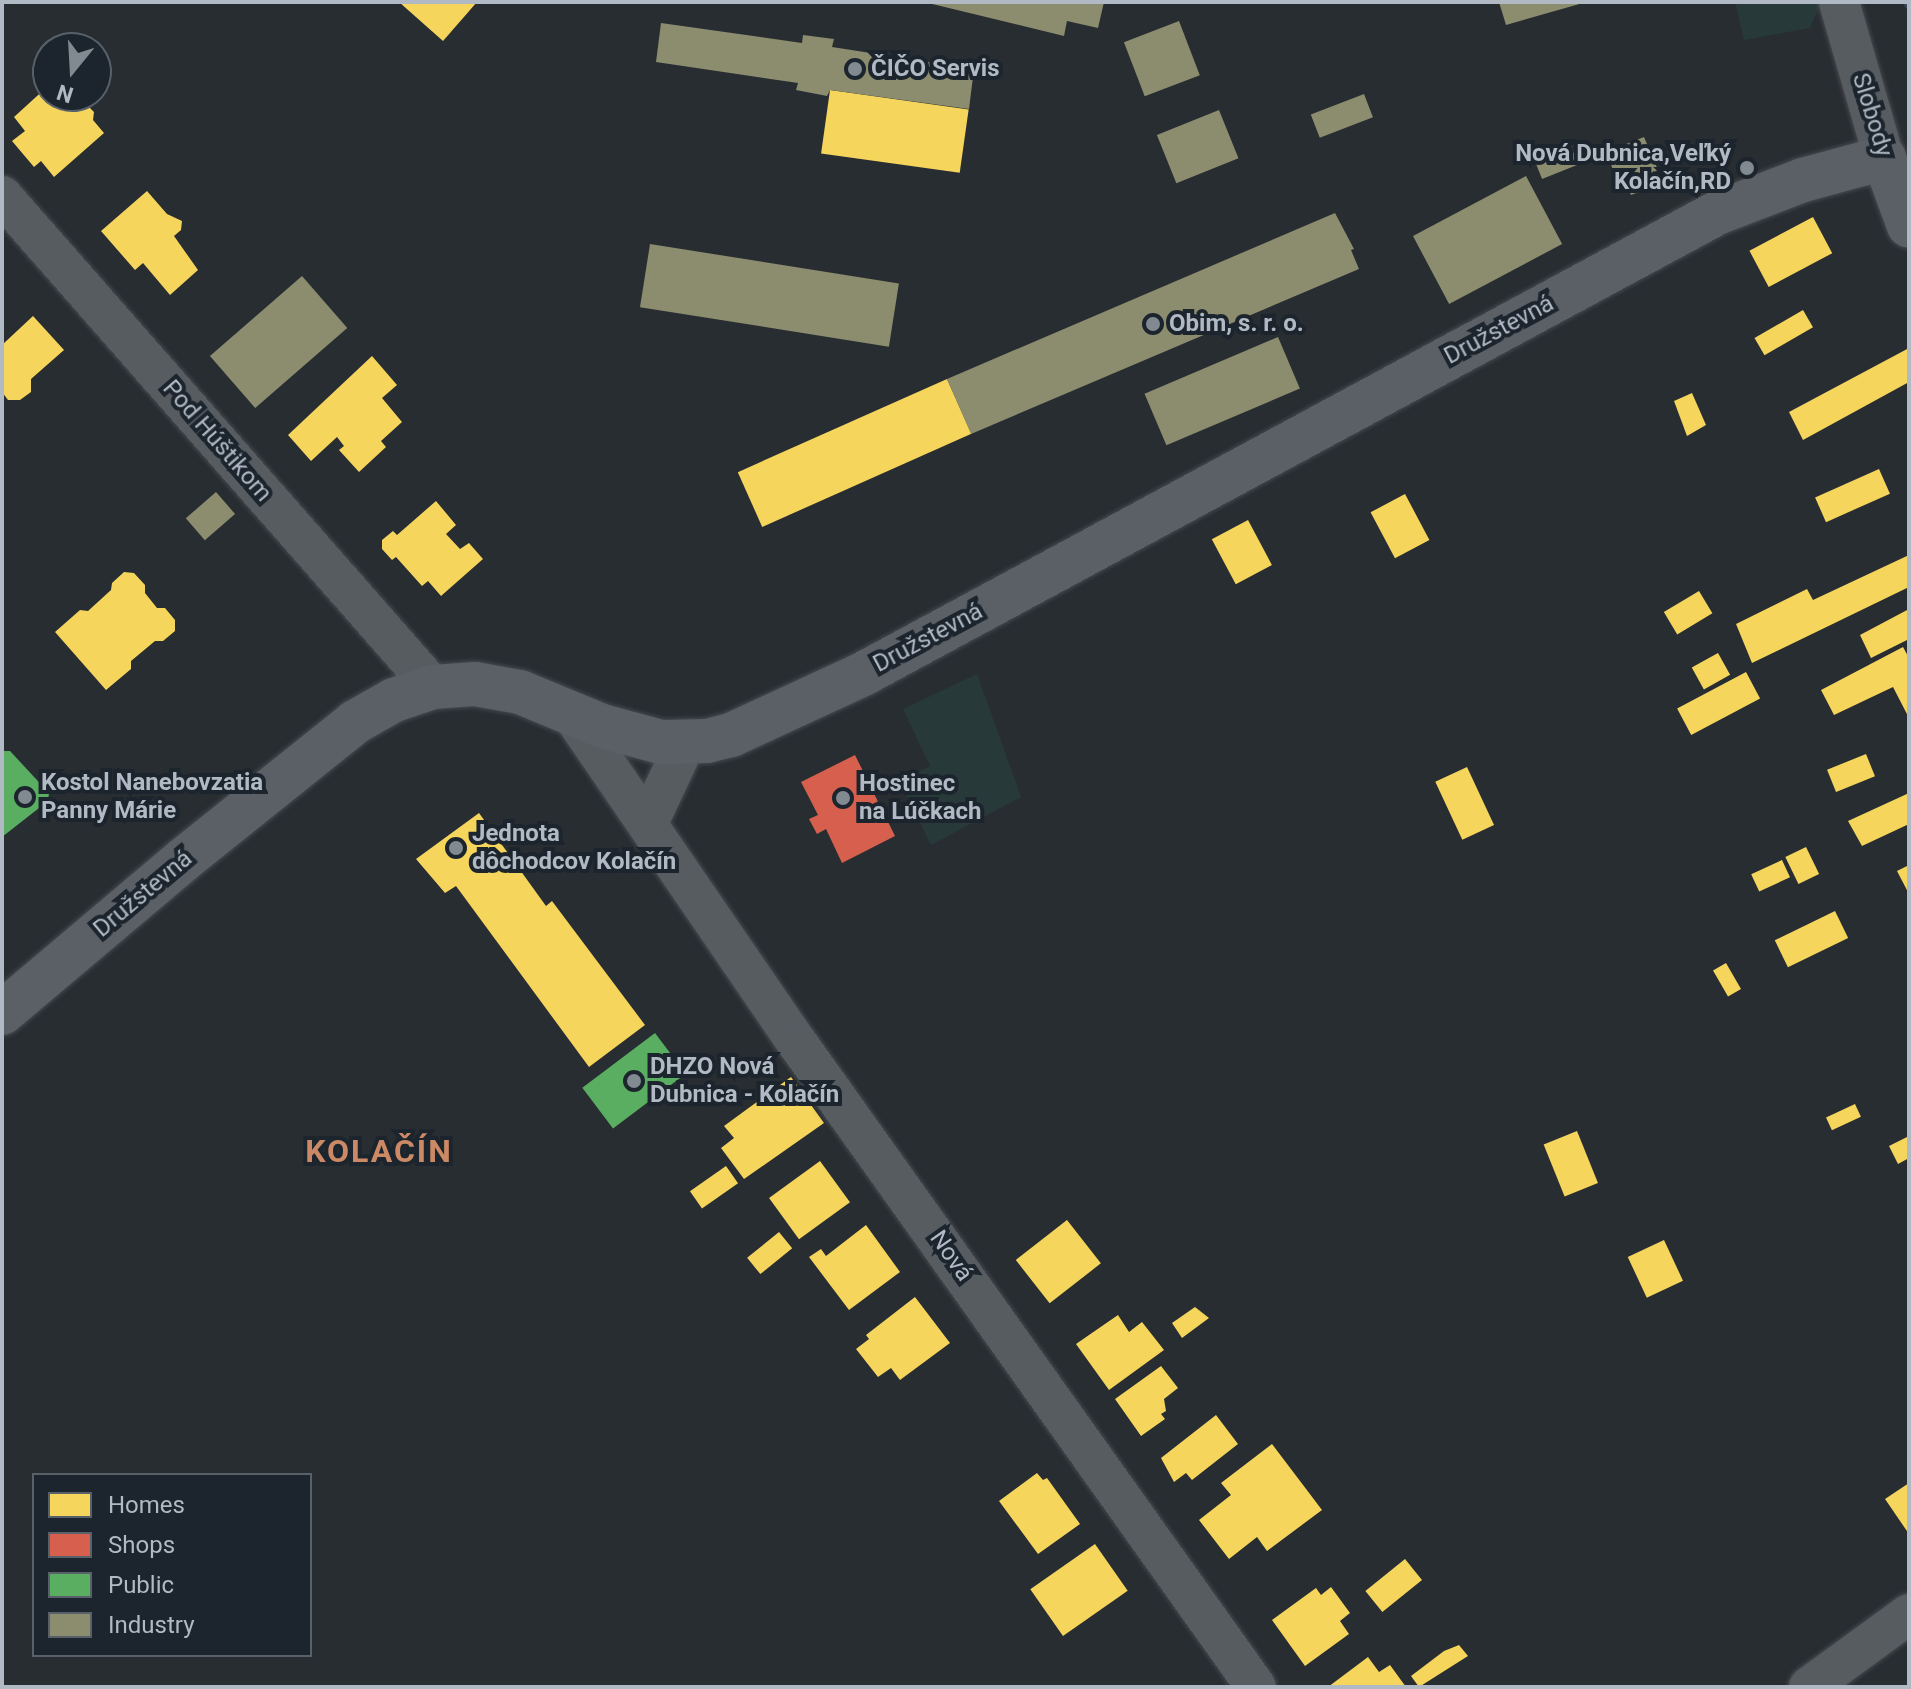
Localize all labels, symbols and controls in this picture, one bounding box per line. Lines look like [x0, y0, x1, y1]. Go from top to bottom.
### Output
north arrow [32, 32, 112, 112]
place label: ČIČO Servis [871, 55, 1000, 83]
marker: ČIČO Servis [846, 60, 864, 78]
street label: Slobody [1846, 70, 1898, 160]
text: N [54, 79, 76, 108]
place label: Nová Dubnica,Veľký Kolačín,RD [1515, 140, 1731, 196]
marker: Nová Dubnica,Veľký Kolačín,RD [1738, 159, 1756, 177]
street label: Družstevná [1439, 289, 1559, 371]
place label: Obim, s. r. o. [1169, 310, 1304, 338]
marker: Obim, s. r. o. [1144, 315, 1162, 333]
street label: Pod Húštikom [156, 374, 278, 508]
street label: Družstevná [868, 597, 988, 679]
place label: Kostol Nanebovzatia Panny Márie [41, 769, 263, 825]
place label: Hostinec na Lúčkach [859, 770, 982, 826]
marker: Kostol Nanebovzatia Panny Márie [16, 788, 34, 806]
marker: Hostinec na Lúčkach [834, 789, 852, 807]
place label: Jednota dôchodcov Kolačín [472, 820, 676, 876]
marker: Jednota dôchodcov Kolačín [447, 839, 465, 857]
street label: Družstevná [88, 844, 198, 944]
place label: DHZO Nová Dubnica - Kolačín [650, 1053, 839, 1109]
marker: DHZO Nová Dubnica - Kolačín [625, 1072, 643, 1090]
district label: KOLAČÍN [305, 1132, 453, 1170]
street label: Nová [923, 1225, 979, 1287]
legend [32, 1473, 312, 1657]
text: Homes [108, 1491, 185, 1519]
text: Shops [108, 1531, 175, 1559]
text: Public [108, 1571, 174, 1599]
text: Industry [108, 1611, 194, 1639]

